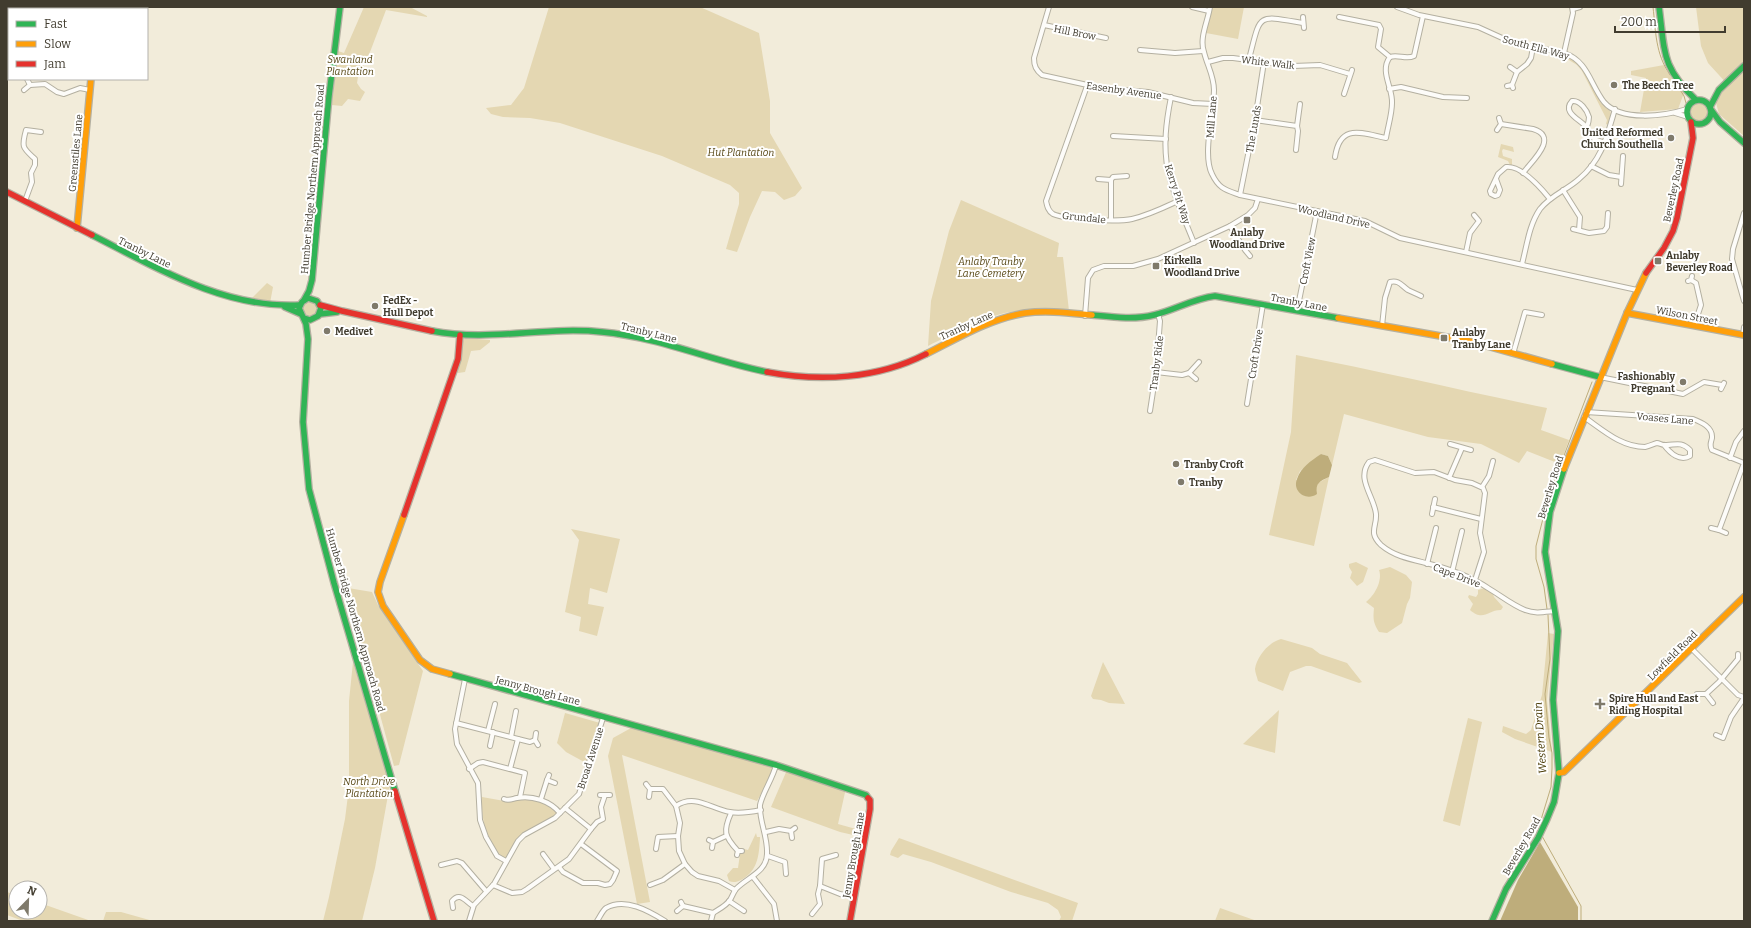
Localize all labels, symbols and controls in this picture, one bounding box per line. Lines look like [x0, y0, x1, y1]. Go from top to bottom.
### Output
legend [8, 8, 148, 80]
scale bar [1615, 8, 1725, 34]
text: 200 m [1621, 15, 1657, 29]
text: Fast [44, 17, 68, 31]
street label: Hill Brow [1053, 23, 1098, 43]
street label: South Ella Way [1501, 33, 1571, 63]
text: Slow [44, 37, 71, 51]
park label: Swanland Plantation [326, 54, 374, 78]
street label: White Walk [1240, 54, 1296, 72]
text: Jam [43, 57, 66, 71]
street label: Easenby Avenue [1085, 80, 1162, 102]
marker: The Beech Tree [1609, 80, 1619, 90]
place label: The Beech Tree [1622, 80, 1694, 92]
street label: Humber Bridge Northern Approach Road [299, 84, 327, 274]
street label: Mill Lane [1204, 95, 1220, 139]
street label: The Lunds [1244, 104, 1264, 154]
street label: Greenstiles Lane [67, 114, 85, 192]
place label: United Reformed Church Southella [1581, 127, 1663, 151]
marker: United Reformed Church Southella [1666, 133, 1676, 143]
park label: Hut Plantation [708, 147, 774, 159]
street label: Beverley Road [1661, 157, 1687, 223]
street label: Kerry Pit Way [1162, 163, 1193, 227]
street label: Woodland Drive [1296, 203, 1371, 231]
street label: Grundale [1061, 210, 1106, 226]
marker: Anlaby Woodland Drive [1242, 215, 1252, 225]
place label: Anlaby Woodland Drive [1209, 227, 1285, 251]
street label: Tranby Lane [116, 235, 173, 271]
street label: Croft View [1298, 235, 1319, 286]
place label: Anlaby Beverley Road [1666, 250, 1733, 274]
place label: Kirkella Woodland Drive [1164, 255, 1240, 279]
park label: Anlaby Tranby Lane Cemetery [957, 256, 1025, 280]
marker: Anlaby Beverley Road [1653, 256, 1663, 266]
marker: Kirkella Woodland Drive [1151, 261, 1161, 271]
street label: Tranby Lane [1270, 292, 1328, 314]
place label: FedEx - Hull Depot [383, 295, 434, 319]
marker: FedEx - Hull Depot [370, 301, 380, 311]
street label: Wilson Street [1655, 304, 1719, 328]
street label: Tranby Lane [938, 309, 995, 343]
street label: Tranby Lane [620, 320, 678, 346]
marker: Medivet [322, 326, 332, 336]
place label: Medivet [335, 326, 373, 338]
place label: Anlaby Tranby Lane [1452, 327, 1511, 351]
street label: Croft Drive [1246, 329, 1266, 380]
marker: Anlaby Tranby Lane [1439, 333, 1449, 343]
street label: Tranby Ride [1148, 335, 1166, 391]
place label: Fashionably Pregnant [1617, 371, 1675, 395]
marker: Fashionably Pregnant [1678, 377, 1688, 387]
street label: Voases Lane [1636, 411, 1694, 427]
street label: Beverley Road [1536, 454, 1566, 520]
marker: Tranby Croft [1171, 459, 1181, 469]
place label: Tranby Croft [1184, 459, 1244, 471]
marker: Tranby [1176, 477, 1186, 487]
place label: Tranby [1189, 477, 1223, 489]
street label: Humber Bridge Northern Approach Road [323, 527, 387, 714]
street label: Cape Drive [1431, 561, 1482, 590]
street label: Lowfield Road [1645, 628, 1700, 683]
street label: Jenny Brough Lane [493, 674, 581, 708]
place label: Spire Hull and East Riding Hospital [1609, 693, 1698, 717]
marker: Spire Hull and East Riding Hospital [1594, 698, 1606, 710]
water label: Western Drain [1531, 701, 1549, 774]
street label: Broad Avenue [575, 726, 607, 791]
park label: North Drive Plantation [343, 776, 395, 800]
street label: Jenny Brough Lane [840, 811, 867, 900]
street label: Beverley Road [1500, 815, 1543, 878]
north arrow [8, 880, 48, 920]
text: N [25, 884, 39, 899]

